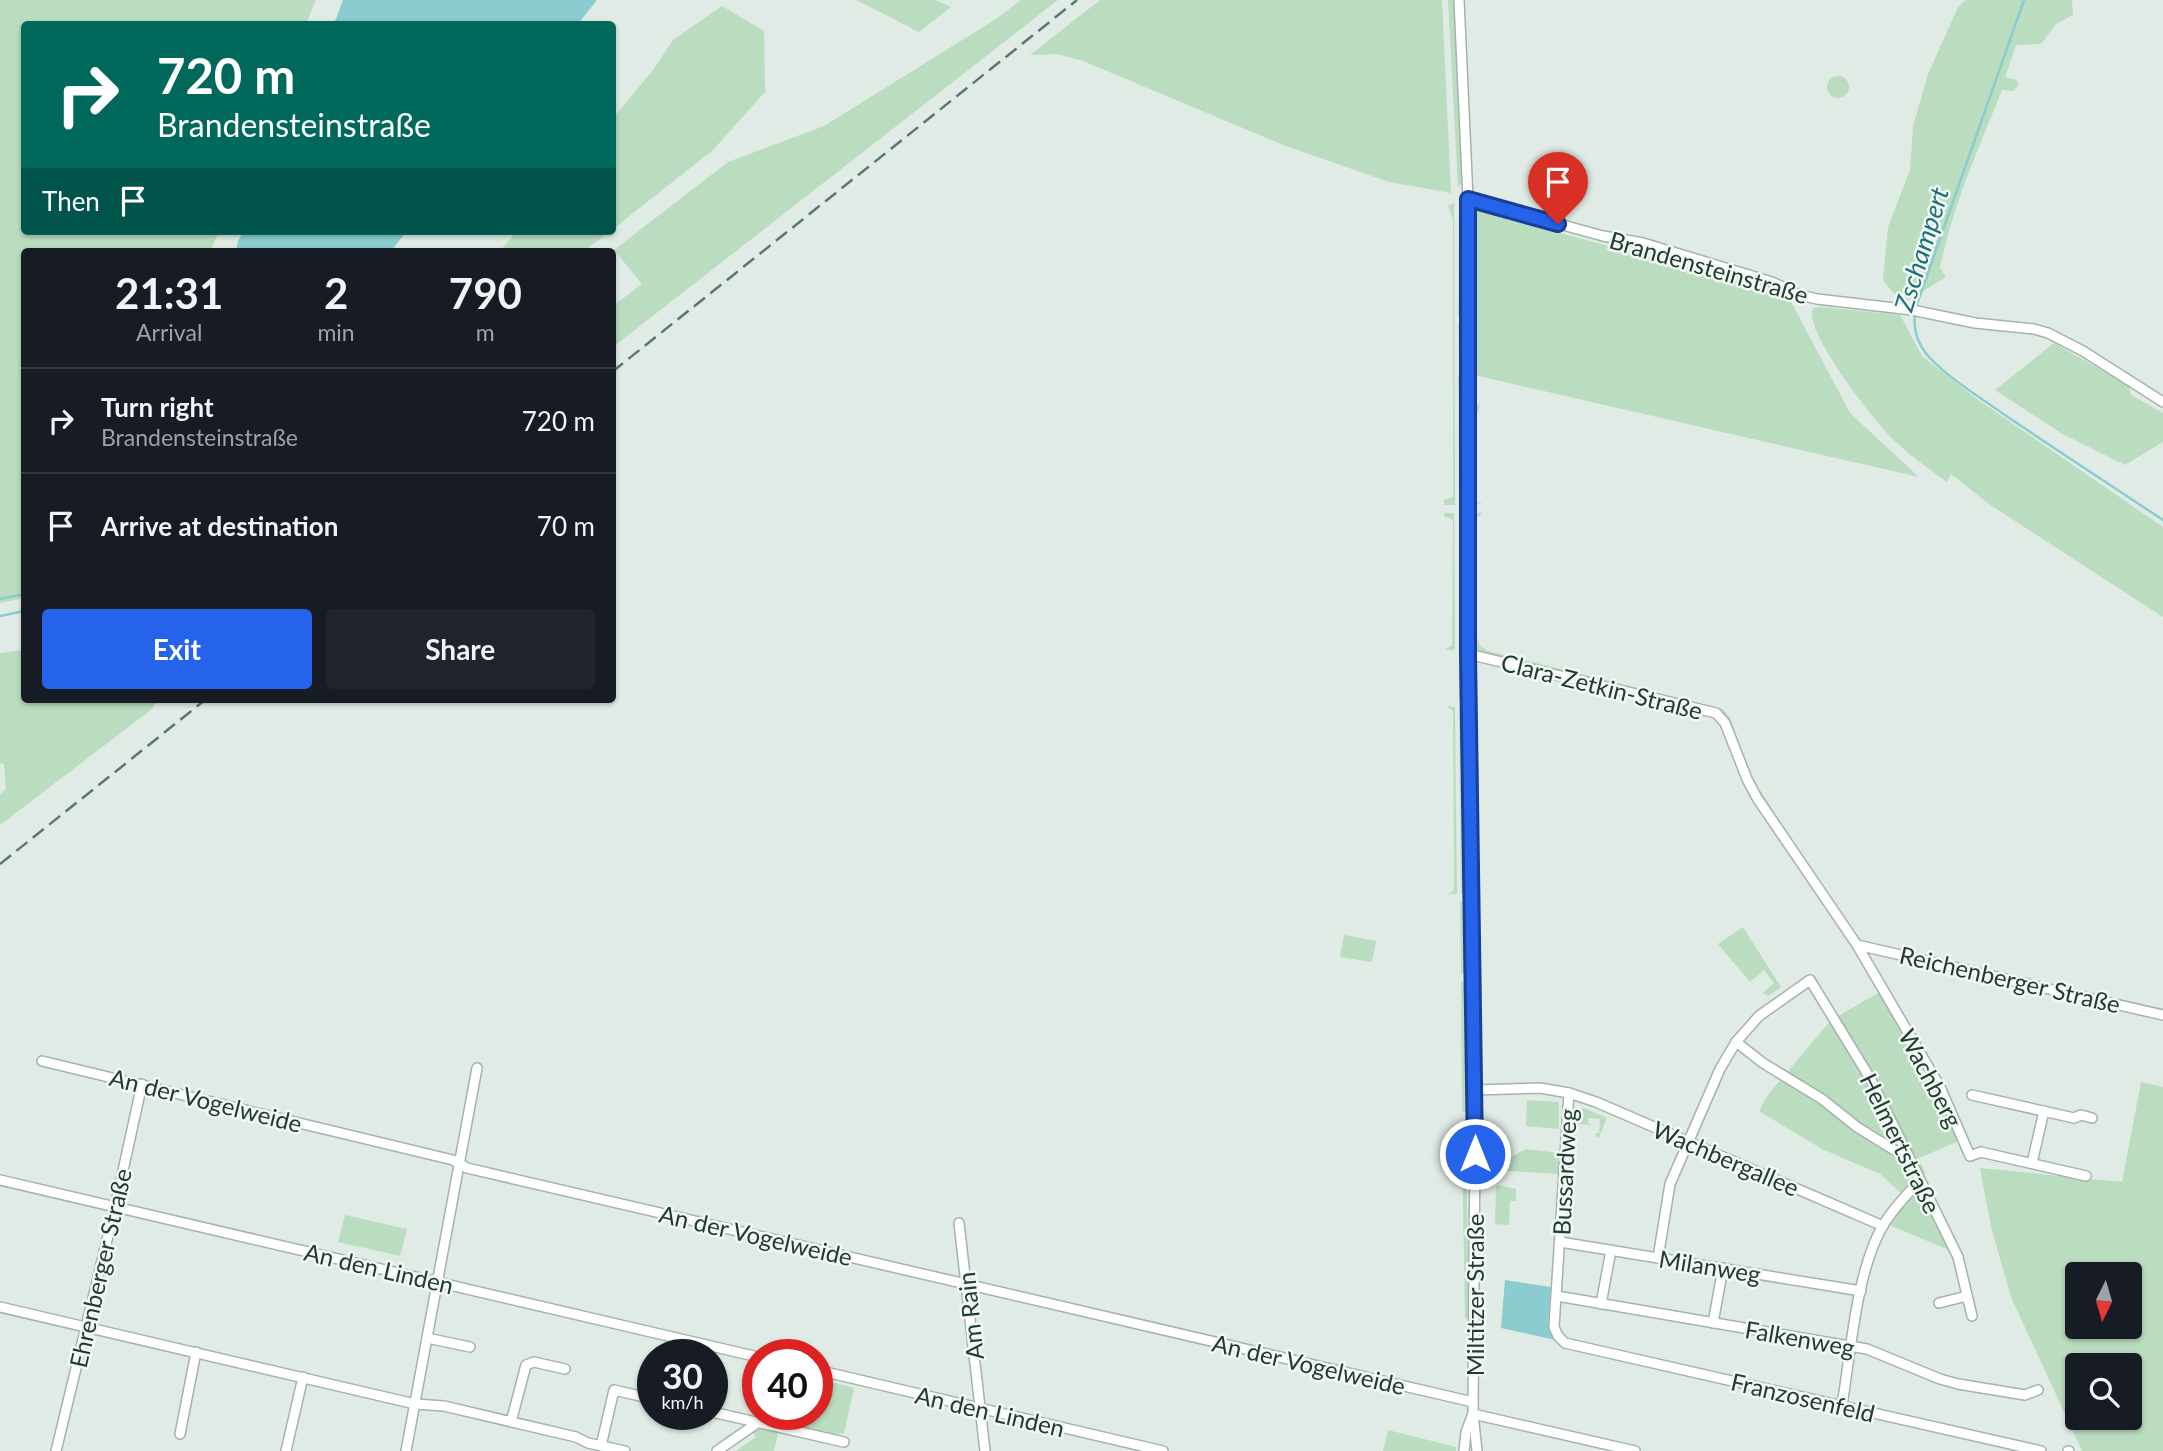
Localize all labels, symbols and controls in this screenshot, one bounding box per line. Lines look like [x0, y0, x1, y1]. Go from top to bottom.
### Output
text: 720 m [157, 46, 295, 104]
icon: right [42, 49, 133, 140]
text: Brandensteinstraße [157, 105, 431, 144]
pin [1528, 152, 1588, 224]
icon: arrive [1539, 163, 1577, 201]
icon: arrive [114, 182, 152, 220]
water label: Zschampert [1887, 183, 1955, 316]
text: Then [42, 185, 100, 217]
street label: Brandensteinstraße [1606, 225, 1812, 309]
text: 21:31 [115, 268, 223, 318]
text: 2 [324, 268, 348, 318]
text: 790 [449, 268, 522, 318]
text: Arrival [136, 318, 202, 346]
text: min [317, 318, 355, 346]
text: m [476, 318, 495, 346]
text: Turn right [101, 391, 214, 423]
icon: right [42, 402, 80, 440]
text: 720 m [522, 405, 595, 437]
text: Brandensteinstraße [101, 423, 298, 451]
icon: arrive [42, 507, 80, 545]
text: Arrive at destination [101, 510, 338, 542]
text: 70 m [537, 510, 595, 542]
button: Exit [42, 609, 312, 689]
button: Share [326, 609, 595, 689]
street label: Clara-Zetkin-Straße [1498, 647, 1706, 725]
street label: Reichenberger Straße [1897, 939, 2123, 1019]
street label: Wachberg [1893, 1024, 1969, 1132]
street label: An der Vogelweide [107, 1062, 305, 1138]
street label: Helmertstraße [1855, 1068, 1947, 1218]
street label: Bussardweg [1546, 1108, 1582, 1236]
street label: Wachbergallee [1649, 1114, 1803, 1202]
position arrow [1438, 1117, 1512, 1191]
street label: Ehrenberger Straße [63, 1166, 137, 1370]
street label: An der Vogelweide [657, 1199, 855, 1271]
street label: Miltitzer Straße [1460, 1214, 1489, 1376]
street label: An den Linden [302, 1237, 456, 1299]
street label: Milanweg [1657, 1244, 1763, 1288]
north arrow [2065, 1262, 2142, 1339]
map controls [2065, 1262, 2142, 1430]
street label: Am Rain [951, 1271, 989, 1361]
street label: Falkenweg [1743, 1314, 1857, 1362]
street label: An der Vogelweide [1210, 1328, 1408, 1400]
speed limit sign: 40 [742, 1339, 833, 1430]
button: search [2065, 1353, 2142, 1430]
text: 30 [662, 1354, 703, 1396]
street label: Franzosenfeld [1728, 1366, 1878, 1428]
street label: An den Linden [913, 1380, 1067, 1442]
text: km/h [661, 1391, 704, 1413]

